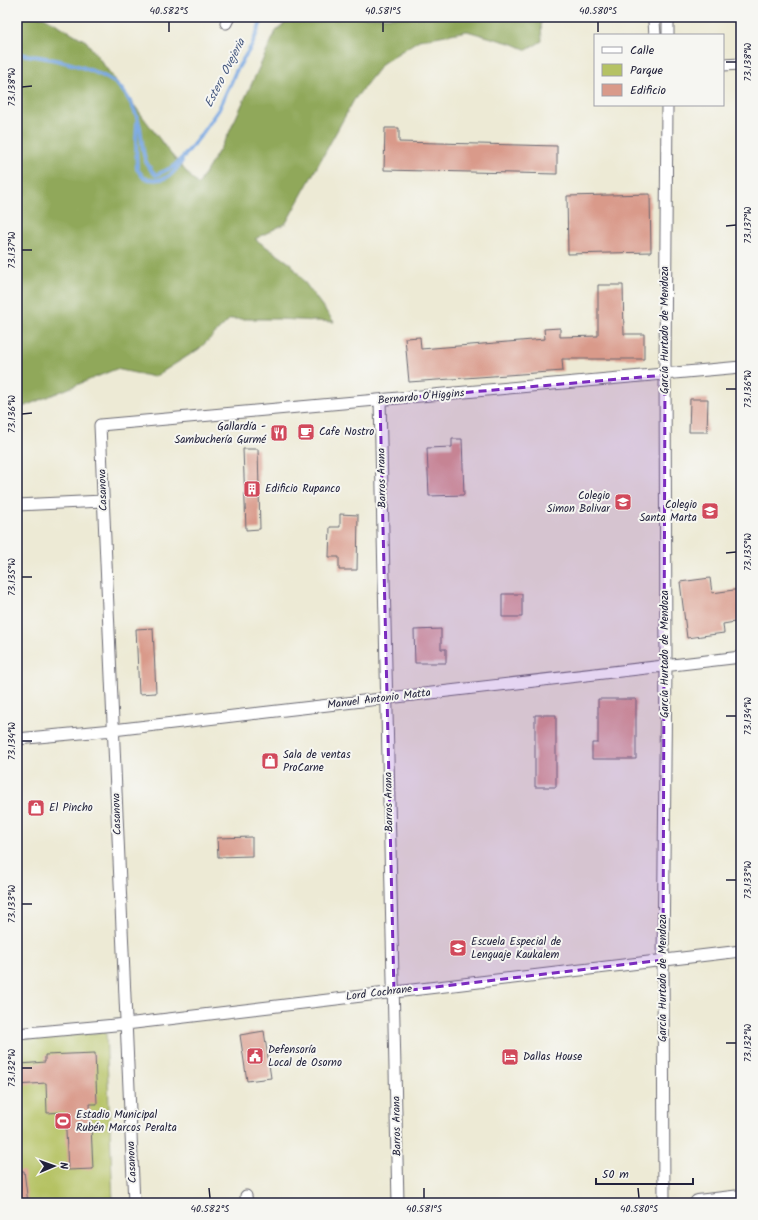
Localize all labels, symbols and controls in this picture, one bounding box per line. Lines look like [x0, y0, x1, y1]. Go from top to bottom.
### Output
text: 40.582°S [150, 3, 189, 19]
text: 40.581°S [365, 3, 402, 19]
text: 40.580°S [579, 3, 618, 19]
water label: Estero Ovejeria [199, 34, 251, 111]
legend [594, 34, 724, 106]
text: Calle [630, 41, 655, 60]
text: 73.138°W [740, 42, 756, 81]
text: Parque [630, 61, 664, 80]
text: 73.138°W [4, 67, 20, 106]
text: Edificio [630, 81, 666, 100]
text: 73.137°W [740, 206, 756, 244]
text: 73.137°W [4, 231, 20, 269]
street label: García Hurtado de Mendoza [656, 266, 674, 394]
text: 73.136°W [740, 370, 756, 408]
street label: Bernardo O'Higgins [377, 384, 465, 410]
text: 73.136°W [4, 395, 20, 433]
place label: Gallardía - Sambuchería Gurmé [174, 418, 267, 449]
cafe icon: Cafe Nostro [296, 422, 316, 442]
restaurant icon: Gallardía - Sambuchería Gurmé [269, 423, 289, 443]
place label: Cafe Nostro [319, 423, 374, 441]
street label: Barros Arana [372, 448, 392, 508]
street label: Casanova [93, 469, 113, 511]
building icon: Edificio Rupanco [242, 479, 262, 499]
place label: Edificio Rupanco [265, 480, 340, 498]
place label: Colegio Simon Bolivar [547, 487, 611, 518]
school or university icon: Colegio Simon Bolivar [613, 492, 633, 512]
place label: Colegio Santa Marta [639, 496, 697, 527]
school or university icon: Colegio Santa Marta [700, 501, 720, 521]
text: 73.135°W [740, 533, 756, 571]
text: 73.135°W [4, 558, 20, 596]
street label: García Hurtado de Mendoza [656, 590, 674, 718]
street label: Manuel Antonio Matta [326, 684, 432, 714]
text: 73.134°W [740, 697, 756, 735]
text: 73.134°W [4, 722, 20, 760]
place label: Sala de ventas ProCarne [283, 746, 351, 777]
shop icon: Sala de ventas ProCarne [260, 751, 280, 771]
street label: Barros Arana [379, 772, 399, 832]
street label: Casanova [107, 793, 127, 835]
shop icon: El Pincho [26, 798, 46, 818]
place label: El Pincho [49, 799, 93, 817]
text: 73.133°W [740, 861, 756, 899]
text: 73.133°W [4, 885, 20, 923]
street label: García Hurtado de Mendoza [654, 914, 672, 1042]
place label: Escuela Especial de Lenguaje Kaukalem [471, 933, 561, 964]
school or university icon: Escuela Especial de Lenguaje Kaukalem [448, 938, 468, 958]
street label: Lord Cochrane [345, 980, 413, 1006]
text: 73.132°W [740, 1024, 756, 1062]
place label: Defensoría Local de Osorno [268, 1041, 342, 1072]
public building icon: Defensoría Local de Osorno [245, 1046, 265, 1066]
hotel icon: Dallas House [500, 1047, 520, 1067]
place label: Dallas House [523, 1048, 582, 1066]
text: 73.132°W [4, 1049, 20, 1087]
street label: Barros Arana [387, 1096, 407, 1156]
place label: Estadio Municipal Rubén Marcos Peralta [76, 1106, 177, 1137]
sports icon: Estadio Municipal Rubén Marcos Peralta [53, 1111, 73, 1131]
street label: Casanova [122, 1140, 142, 1184]
north arrow [34, 1146, 74, 1186]
scale bar [596, 1160, 693, 1186]
text: N [54, 1162, 72, 1170]
text: 50 m [602, 1165, 629, 1184]
text: 40.582°S [191, 1201, 230, 1217]
text: 40.581°S [406, 1201, 443, 1217]
text: 40.580°S [620, 1201, 659, 1217]

